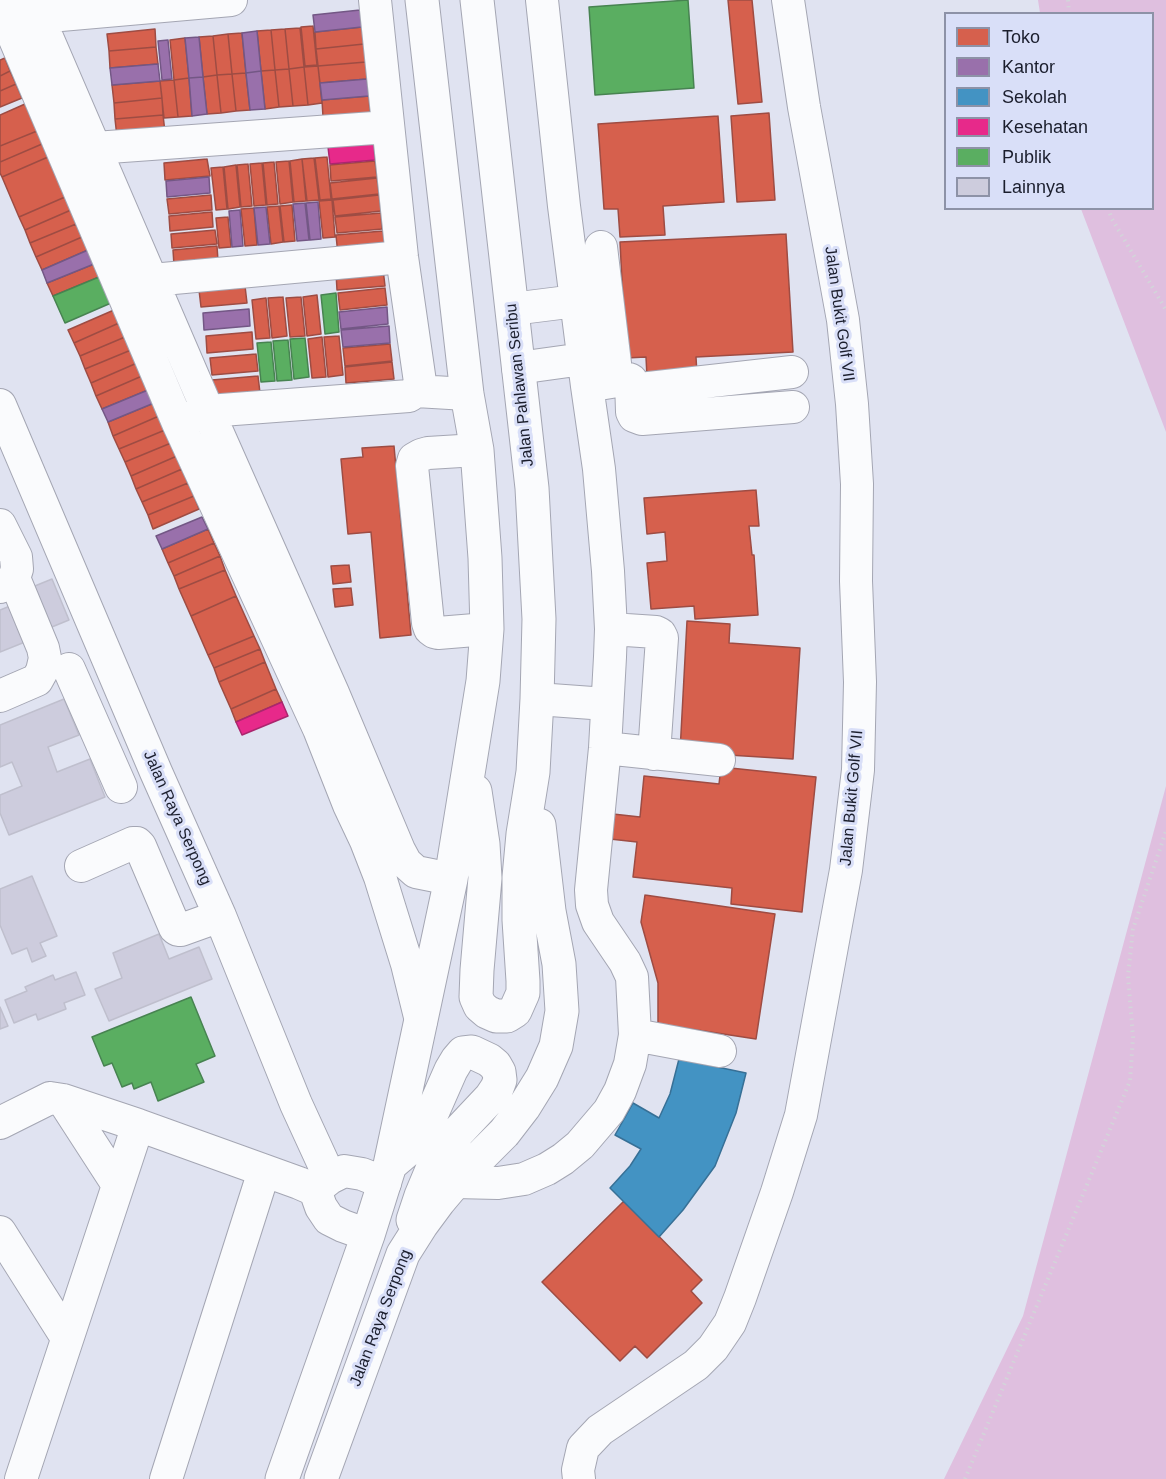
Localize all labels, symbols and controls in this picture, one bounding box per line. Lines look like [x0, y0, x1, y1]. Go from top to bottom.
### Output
legend [944, 12, 1154, 210]
text: Toko [1002, 27, 1040, 47]
text: Kantor [1002, 57, 1055, 77]
text: Sekolah [1002, 87, 1067, 107]
text: Kesehatan [1002, 117, 1088, 137]
text: Publik [1002, 147, 1051, 167]
text: Lainnya [1002, 177, 1065, 197]
street label: Jalan Bukit Golf VII [820, 245, 858, 383]
street label: Jalan Pahlawan Seribu [502, 303, 538, 467]
street label: Jalan Bukit Golf VII [837, 729, 867, 867]
street label: Jalan Raya Serpong [139, 748, 215, 888]
street label: Jalan Raya Serpong [346, 1247, 416, 1389]

